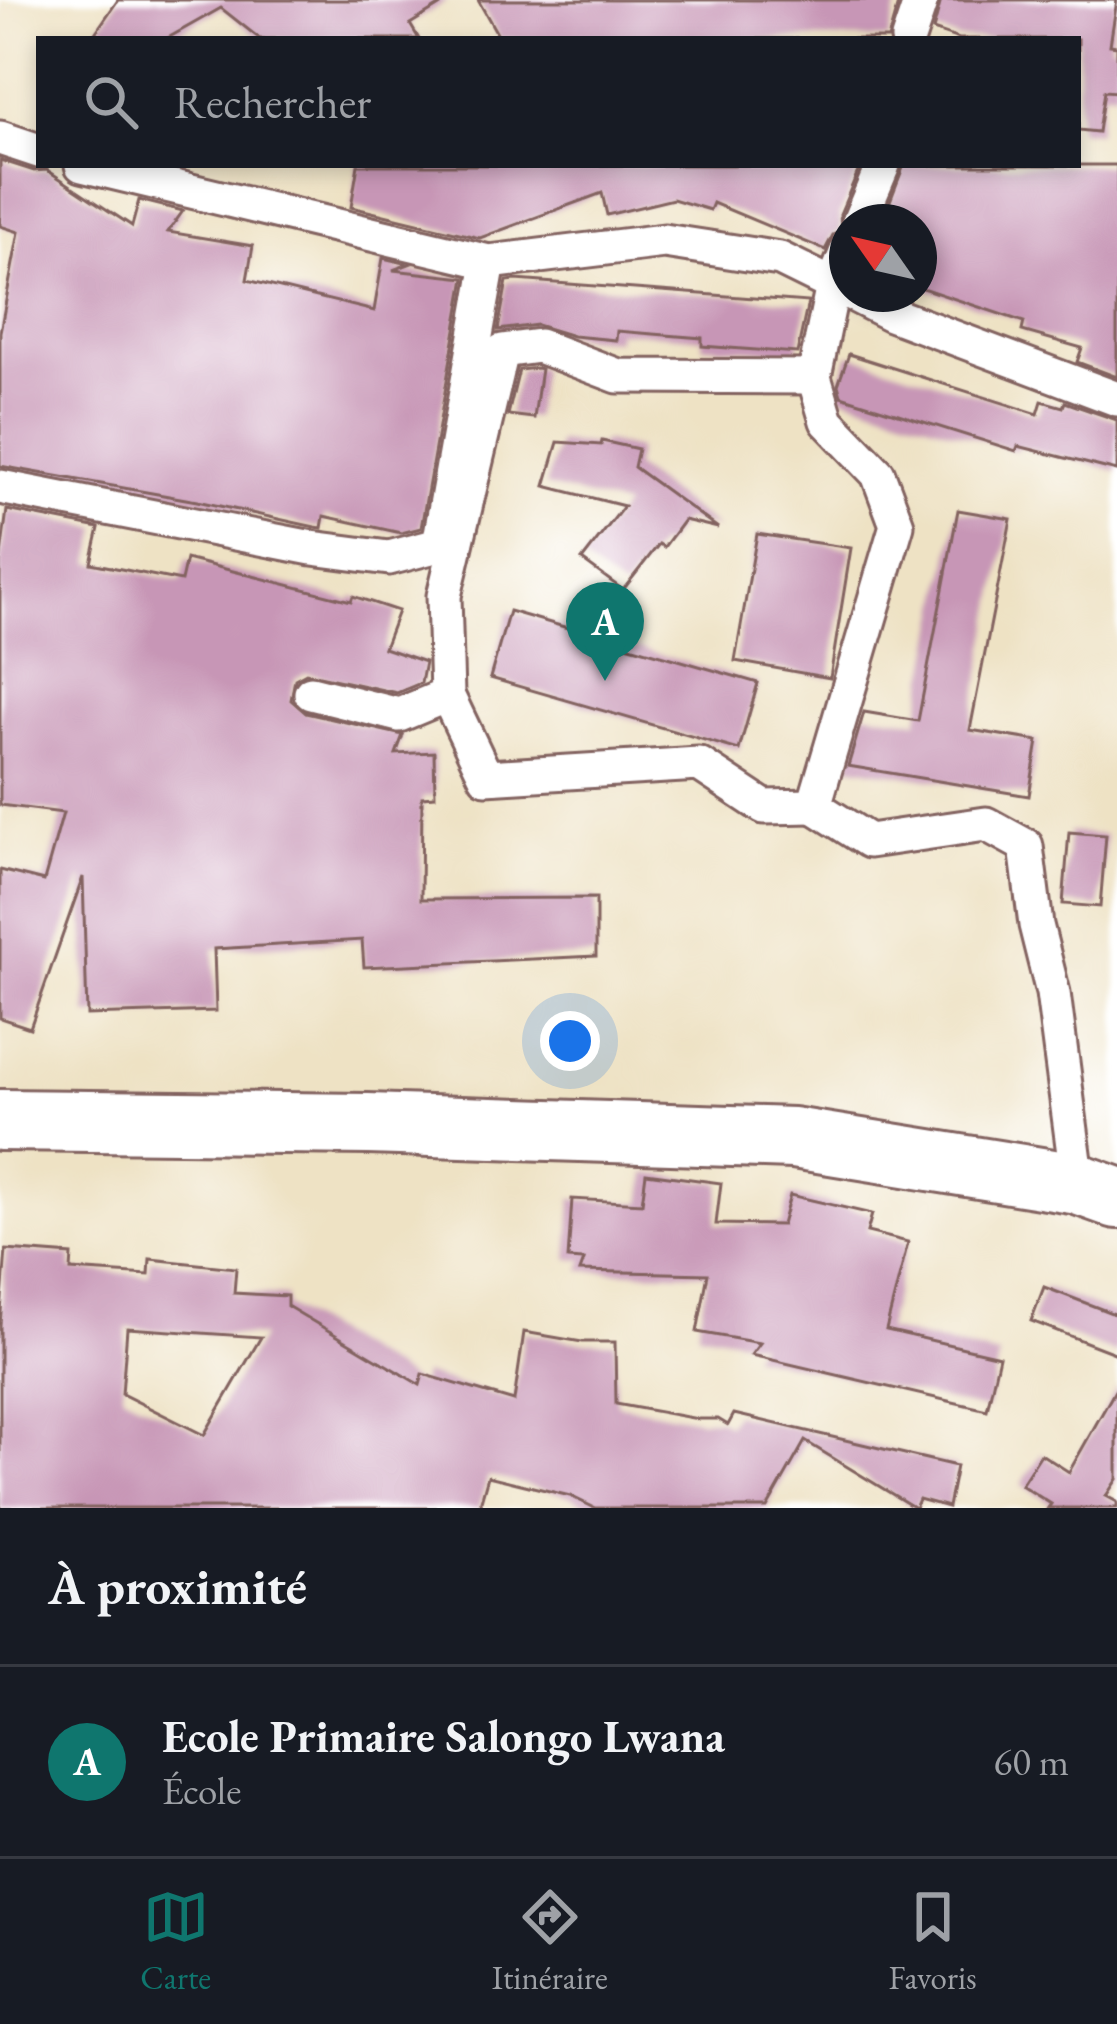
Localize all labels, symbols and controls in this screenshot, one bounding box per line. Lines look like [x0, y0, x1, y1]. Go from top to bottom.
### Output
search box [36, 36, 1081, 168]
icon: search [78, 69, 144, 135]
text: Rechercher [174, 73, 371, 131]
north arrow [829, 204, 937, 312]
pin: A [566, 582, 644, 681]
your location [540, 1011, 600, 1071]
text: À proximité [48, 1553, 307, 1619]
text: Ecole Primaire Salongo Lwana [162, 1707, 725, 1765]
text: A [73, 1736, 101, 1787]
text: 60 m [993, 1736, 1069, 1787]
text: École [162, 1765, 241, 1816]
tab: Carte [140, 1884, 211, 1999]
tab: Itinéraire [492, 1884, 608, 1999]
tab: Favoris [889, 1884, 977, 1999]

